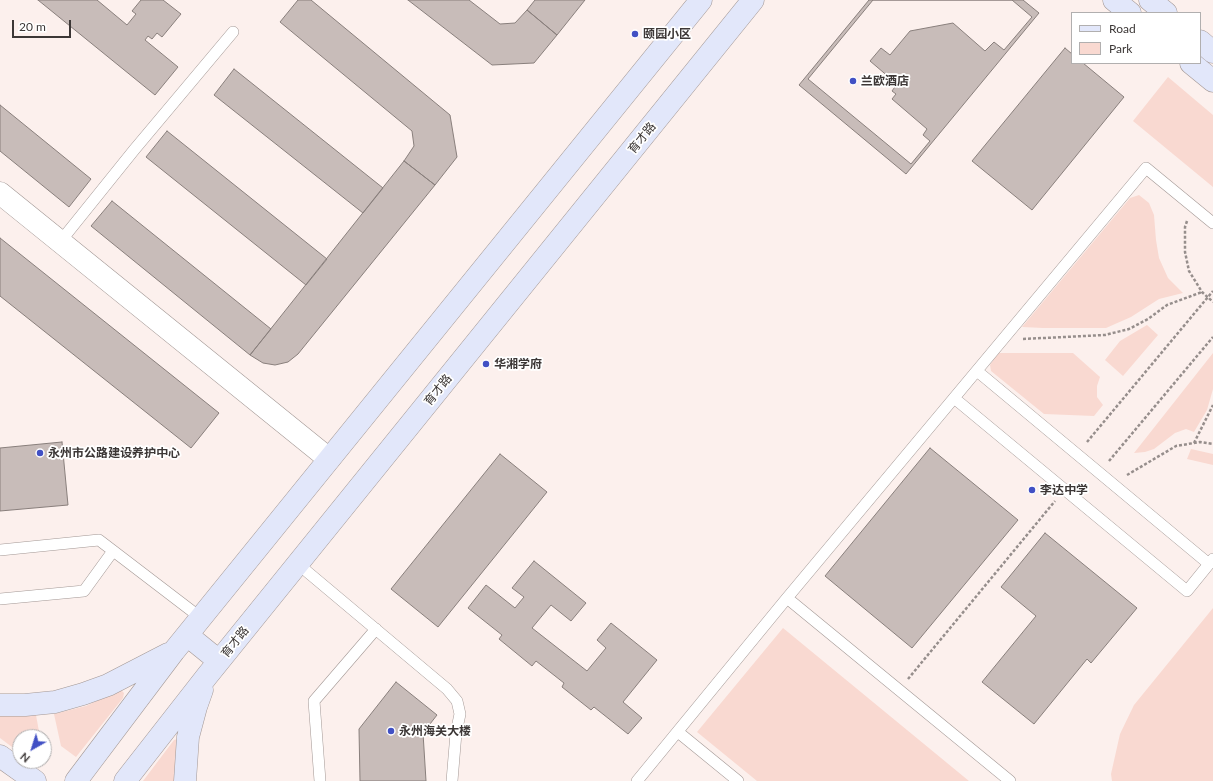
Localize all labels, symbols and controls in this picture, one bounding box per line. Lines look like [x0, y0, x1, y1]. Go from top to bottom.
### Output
scale bar [14, 12, 73, 38]
legend [1071, 12, 1201, 64]
text: 20 m [19, 19, 46, 34]
text: Road [1109, 21, 1136, 36]
place label: 颐园小区 [643, 27, 691, 41]
marker: 颐园小区 [630, 29, 640, 39]
text: Park [1109, 41, 1132, 56]
place label: 兰欧酒店 [861, 74, 909, 88]
marker: 兰欧酒店 [848, 76, 858, 86]
street label: 育才路 [625, 119, 659, 157]
place label: 华湘学府 [494, 357, 542, 371]
marker: 华湘学府 [481, 359, 491, 369]
street label: 育才路 [421, 371, 455, 409]
place label: 永州市公路建设养护中心 [48, 446, 180, 460]
marker: 永州市公路建设养护中心 [35, 448, 45, 458]
place label: 李达中学 [1040, 483, 1088, 497]
marker: 李达中学 [1027, 485, 1037, 495]
street label: 育才路 [218, 623, 252, 661]
place label: 永州海关大楼 [399, 724, 471, 738]
marker: 永州海关大楼 [386, 726, 396, 736]
north arrow [12, 729, 52, 769]
text: N [17, 750, 32, 766]

